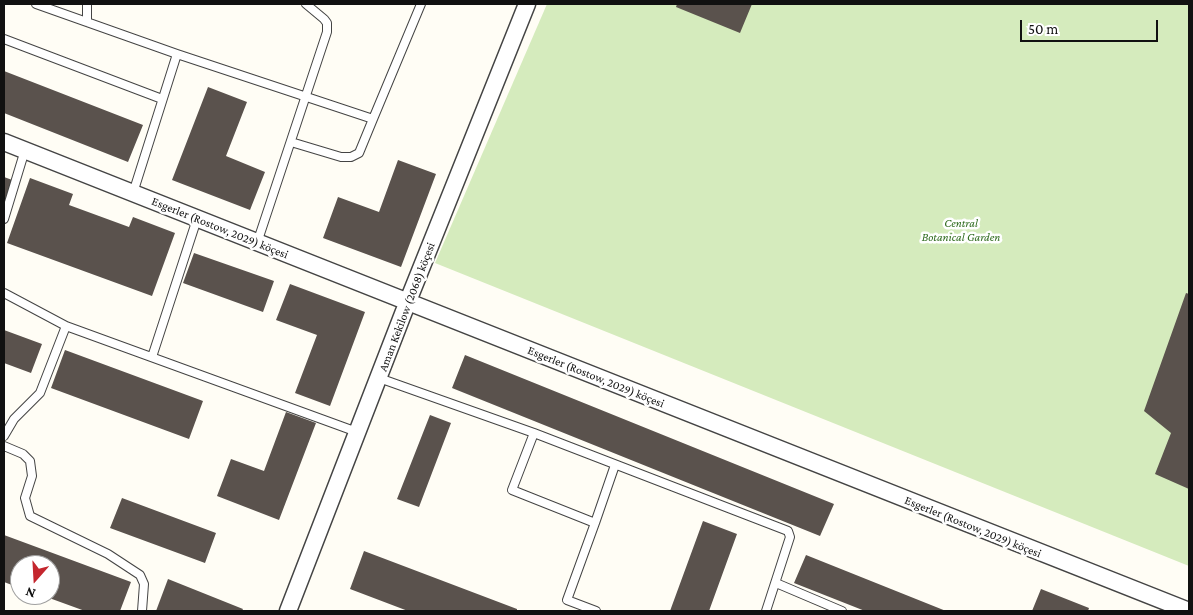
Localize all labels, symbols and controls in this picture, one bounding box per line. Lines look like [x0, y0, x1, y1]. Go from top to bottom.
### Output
scale bar [1023, 10, 1160, 42]
text: 50 m [1028, 21, 1058, 37]
street label: Esgerler (Rostow, 2029) köçesi [150, 194, 290, 262]
park label: Central Botanical Garden [922, 216, 1000, 244]
street label: Aman Kekilow (2068) köçesi [376, 240, 438, 374]
street label: Esgerler (Rostow, 2029) köçesi [526, 343, 666, 411]
street label: Esgerler (Rostow, 2029) köçesi [903, 493, 1043, 561]
north arrow [10, 555, 60, 605]
text: N [23, 584, 38, 602]

